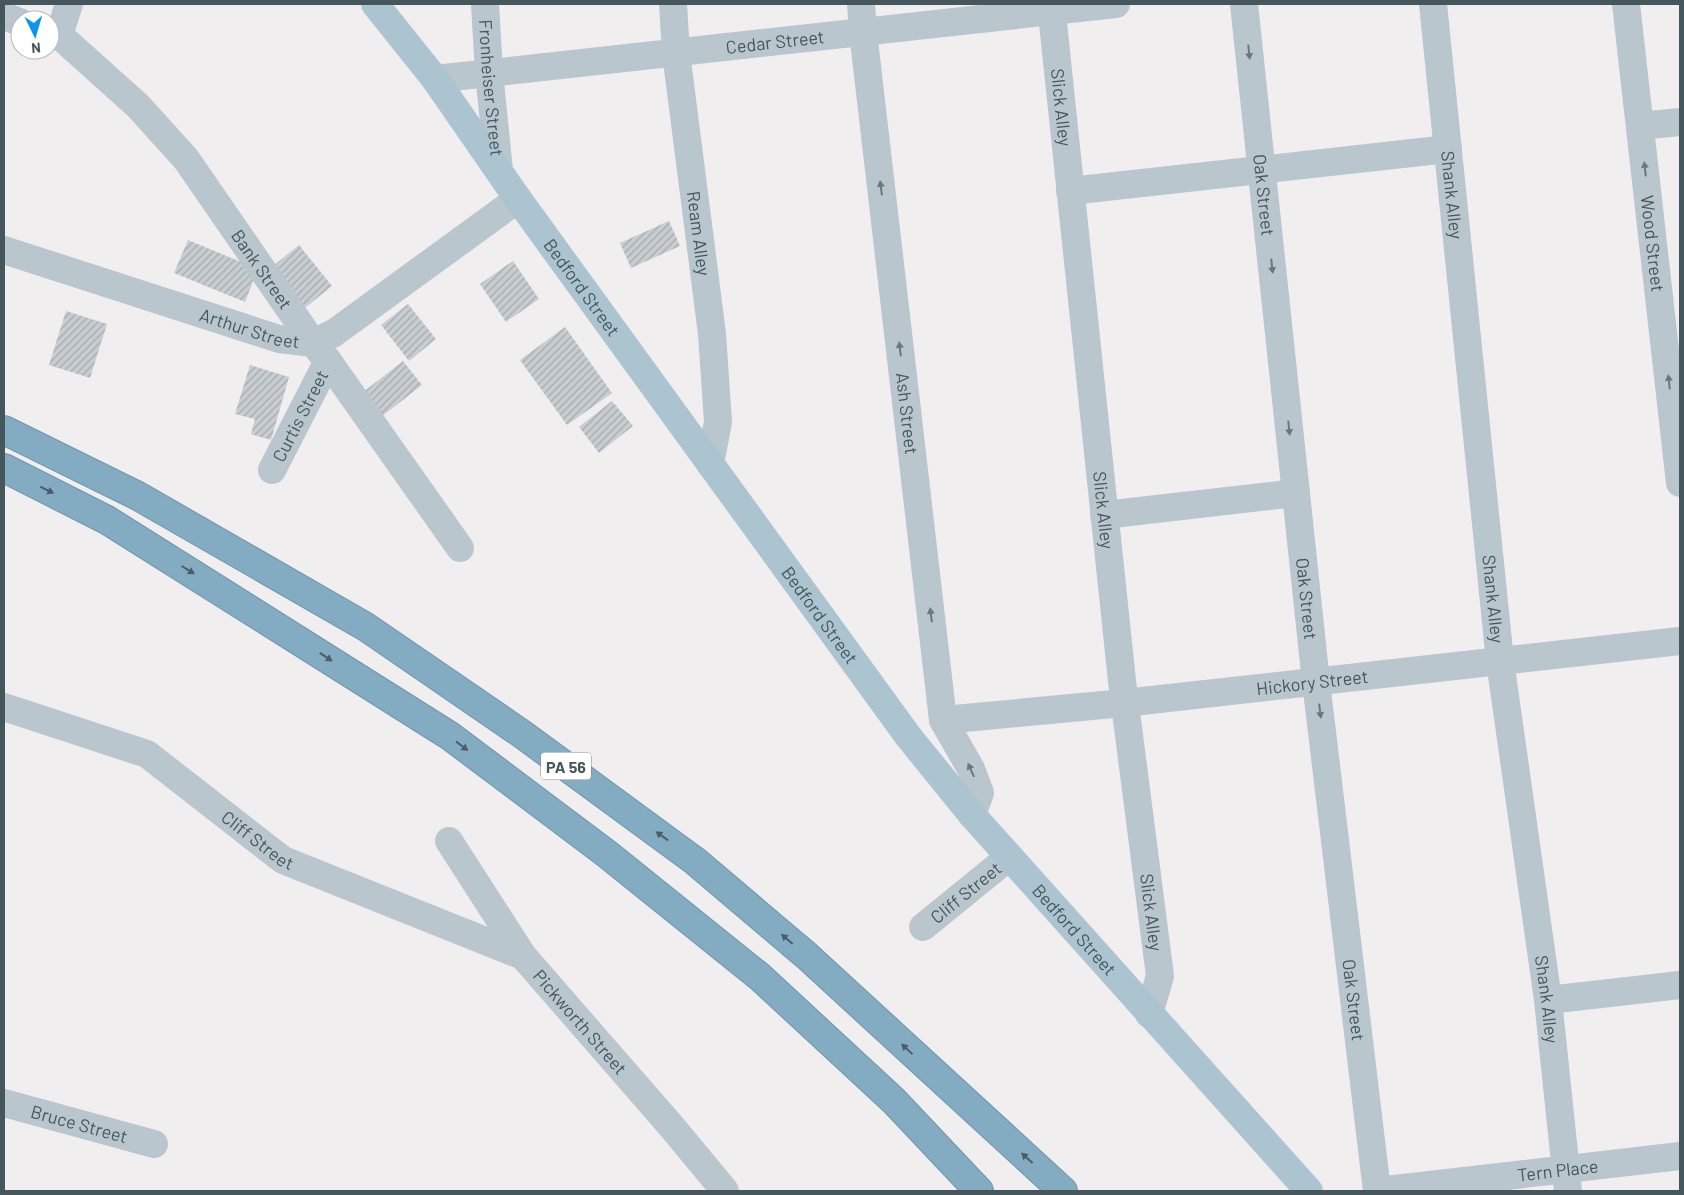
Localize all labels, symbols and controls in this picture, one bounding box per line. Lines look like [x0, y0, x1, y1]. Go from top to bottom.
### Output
north arrow [10, 10, 60, 60]
street label: Fronheiser Street [475, 19, 509, 157]
street label: Cedar Street [725, 25, 825, 58]
text: N [31, 40, 42, 57]
one-way arrow [1245, 45, 1253, 61]
street label: Slick Alley [1047, 67, 1077, 147]
street label: Shank Alley [1437, 150, 1468, 240]
street label: Oak Street [1249, 153, 1280, 237]
one-way arrow [1641, 160, 1649, 176]
one-way arrow [877, 180, 885, 196]
street label: Ream Alley [683, 190, 715, 277]
street label: Wood Street [1637, 194, 1669, 293]
street label: Bank Street [227, 225, 297, 313]
street label: Bedford Street [539, 234, 625, 340]
one-way arrow [1268, 258, 1276, 274]
street label: Arthur Street [197, 303, 301, 352]
one-way arrow [896, 341, 904, 357]
street label: Curtis Street [267, 366, 333, 465]
street label: Ash Street [892, 371, 923, 455]
one-way arrow [1665, 374, 1673, 390]
one-way arrow [1285, 420, 1293, 436]
street label: Slick Alley [1089, 470, 1119, 550]
one-way arrow [40, 486, 55, 494]
street label: Shank Alley [1478, 554, 1509, 644]
street label: Oak Street [1292, 557, 1322, 641]
street label: Bedford Street [777, 562, 863, 668]
one-way arrow [182, 566, 195, 575]
one-way arrow [927, 607, 935, 623]
one-way arrow [319, 653, 332, 662]
street label: Hickory Street [1255, 665, 1369, 699]
one-way arrow [1316, 703, 1324, 719]
one-way arrow [455, 740, 468, 751]
road number: PA 56 [541, 752, 591, 779]
one-way arrow [966, 762, 975, 777]
street label: Cliff Street [217, 805, 297, 874]
one-way arrow [655, 831, 669, 841]
street label: Cliff Street [926, 857, 1006, 928]
street label: Slick Alley [1136, 872, 1168, 953]
street label: Bedford Street [1028, 879, 1121, 980]
one-way arrow [781, 934, 794, 945]
street label: Shank Alley [1531, 954, 1563, 1044]
street label: Oak Street [1338, 958, 1370, 1042]
street label: Pickworth Street [529, 965, 632, 1079]
one-way arrow [902, 1043, 914, 1055]
street label: Bruce Street [28, 1100, 130, 1147]
one-way arrow [1021, 1153, 1034, 1164]
street label: Tern Place [1516, 1155, 1599, 1186]

